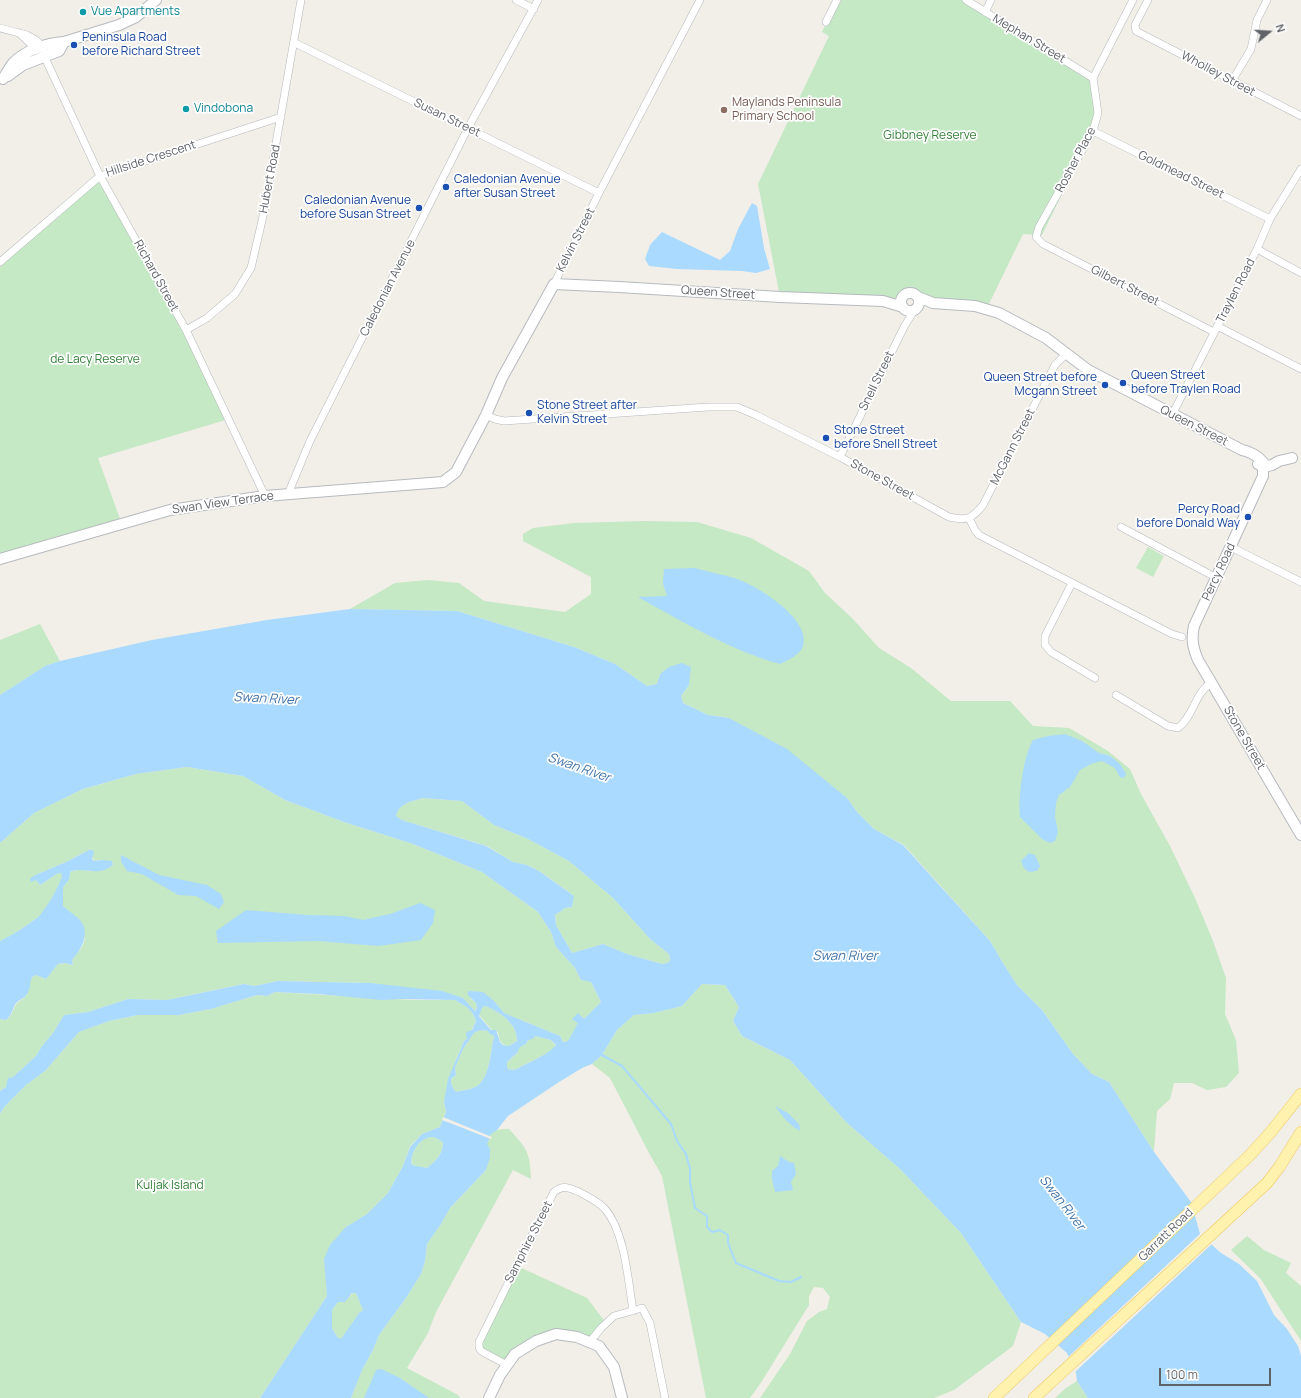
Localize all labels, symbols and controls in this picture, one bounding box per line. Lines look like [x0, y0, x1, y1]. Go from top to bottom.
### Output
place label: Vue Apartments [91, 5, 180, 19]
marker: Vue Apartments [78, 7, 88, 17]
street label: Mephan Street [990, 12, 1068, 66]
north arrow [1249, 12, 1289, 52]
text: N [1273, 22, 1289, 34]
place label: Peninsula Road before Richard Street [82, 31, 201, 59]
marker: Peninsula Road before Richard Street [69, 40, 79, 50]
street label: Wholley Street [1178, 48, 1258, 100]
street label: Susan Street [411, 96, 483, 140]
place label: Maylands Peninsula Primary School [732, 96, 841, 124]
place label: Vindobona [194, 102, 253, 116]
marker: Vindobona [181, 104, 191, 114]
marker: Maylands Peninsula Primary School [719, 105, 729, 115]
street label: Rosher Place [1053, 125, 1099, 195]
park label: Gibbney Reserve [883, 129, 977, 143]
street label: Hillside Crescent [104, 138, 198, 180]
street label: Hubert Road [256, 144, 284, 214]
street label: Goldmead Street [1136, 148, 1226, 202]
place label: Caledonian Avenue after Susan Street [454, 173, 560, 201]
marker: Caledonian Avenue after Susan Street [441, 182, 451, 192]
place label: Caledonian Avenue before Susan Street [300, 194, 411, 222]
marker: Caledonian Avenue before Susan Street [414, 203, 424, 213]
street label: Kelvin Street [554, 205, 598, 275]
street label: Caledonian Avenue [357, 237, 419, 339]
street label: Richard Street [130, 238, 182, 314]
street label: Traylen Road [1213, 256, 1259, 326]
street label: Gilbert Street [1088, 263, 1162, 309]
street label: Queen Street [680, 283, 756, 303]
street label: Snell Street [856, 349, 898, 413]
park label: de Lacy Reserve [50, 353, 140, 367]
place label: Queen Street before Traylen Road [1131, 369, 1241, 397]
place label: Queen Street before Mcgann Street [984, 371, 1097, 399]
marker: Queen Street before Traylen Road [1118, 378, 1128, 388]
marker: Queen Street before Mcgann Street [1100, 380, 1110, 390]
place label: Stone Street after Kelvin Street [537, 399, 637, 427]
street label: Queen Street [1158, 403, 1230, 449]
street label: McGann Street [988, 406, 1038, 488]
marker: Stone Street after Kelvin Street [524, 408, 534, 418]
place label: Stone Street before Snell Street [834, 424, 938, 452]
marker: Stone Street before Snell Street [821, 433, 831, 443]
street label: Stone Street [848, 457, 916, 503]
street label: Swan View Terrace [171, 489, 275, 517]
place label: Percy Road before Donald Way [1137, 503, 1240, 531]
marker: Percy Road before Donald Way [1243, 512, 1253, 522]
street label: Percy Road [1199, 541, 1239, 603]
water label: Swan River [233, 690, 299, 708]
street label: Stone Street [1220, 704, 1268, 772]
water label: Swan River [546, 750, 612, 786]
water label: Swan River [812, 948, 878, 964]
water label: Swan River [1036, 1173, 1088, 1233]
park label: Kuljak Island [136, 1179, 204, 1193]
street label: Samphire Street [502, 1199, 556, 1285]
street label: Garratt Road [1136, 1206, 1196, 1264]
scale bar [1161, 1360, 1273, 1386]
text: 100 m [1166, 1366, 1198, 1383]

